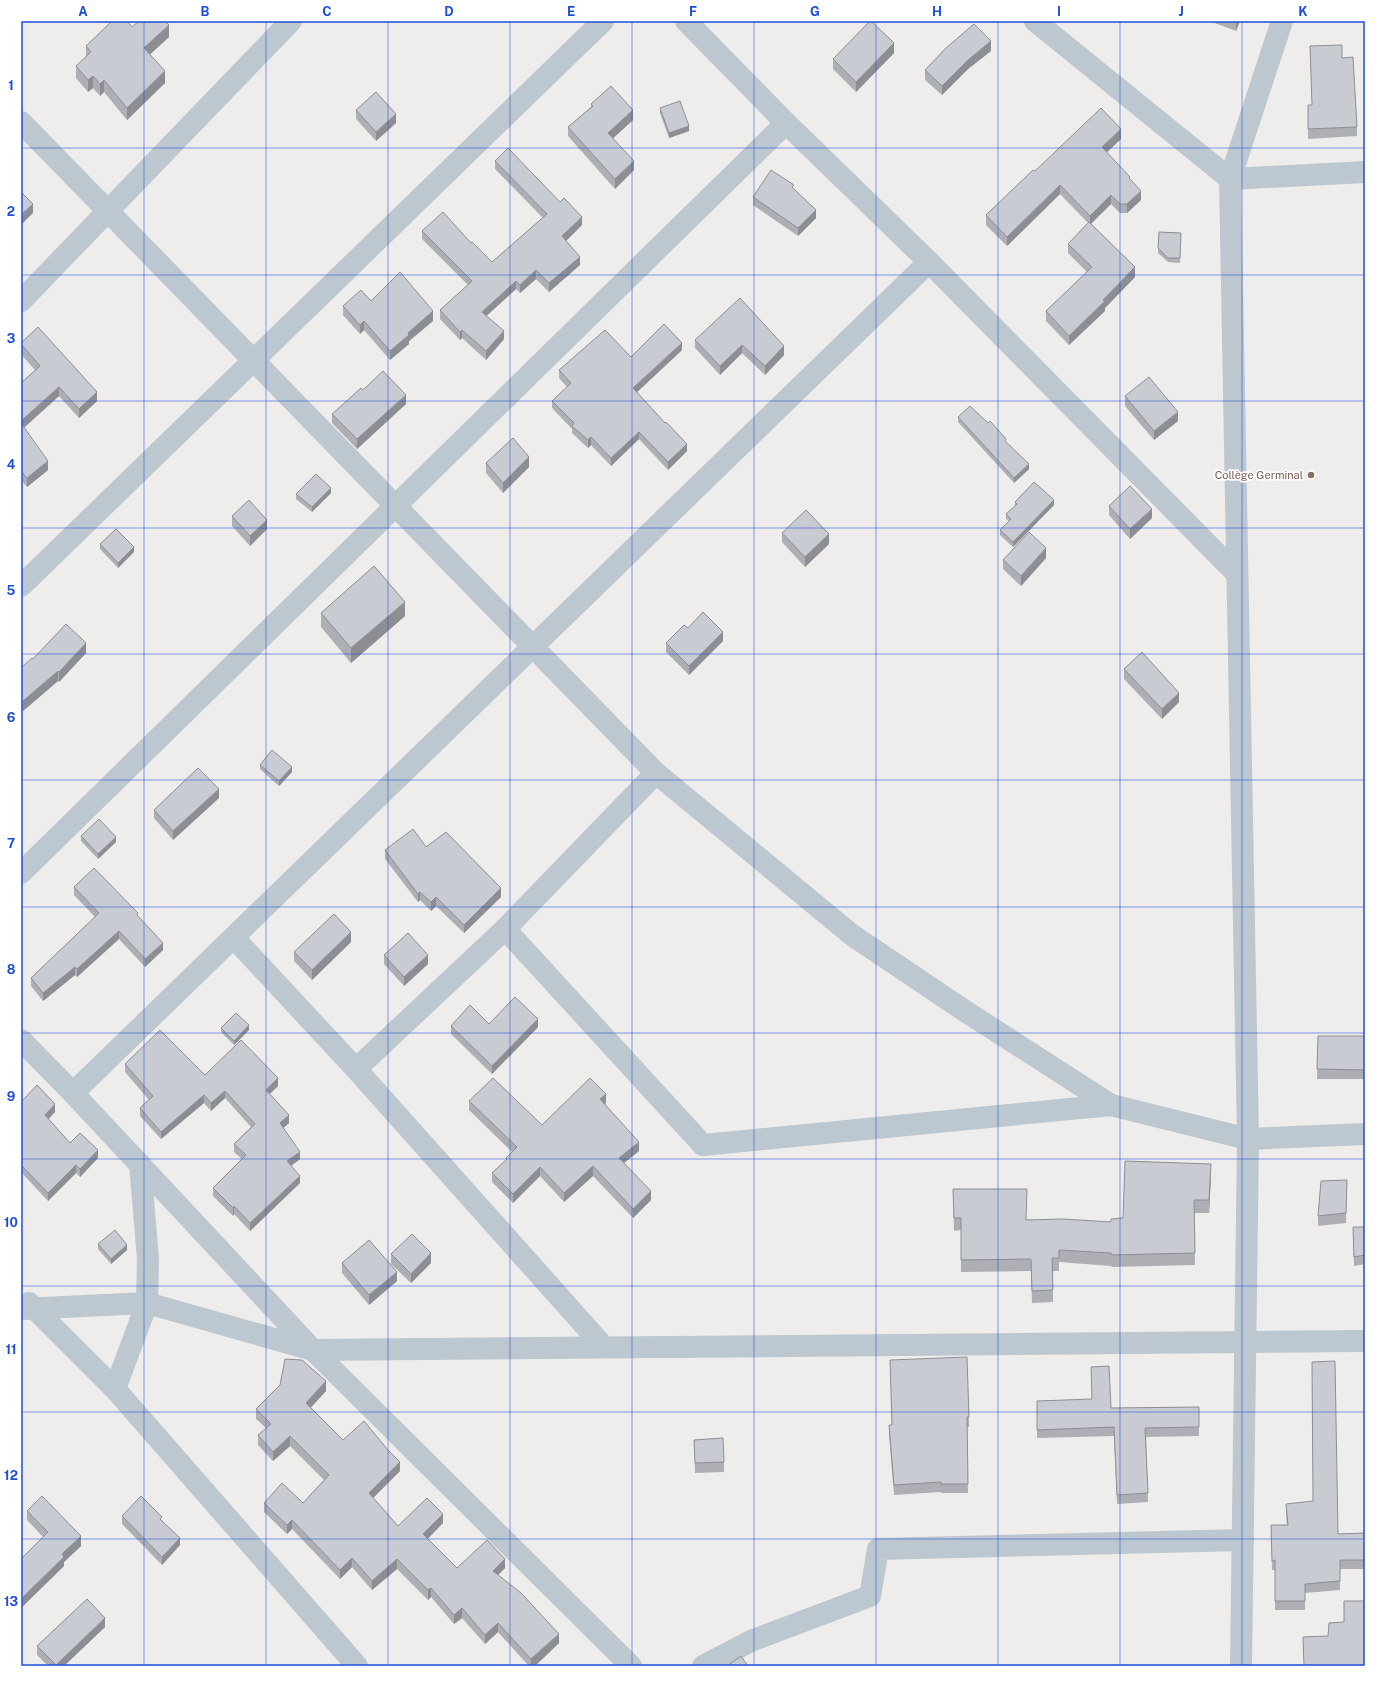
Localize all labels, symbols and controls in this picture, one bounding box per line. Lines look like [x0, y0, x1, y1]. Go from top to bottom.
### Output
text: A [78, 4, 88, 19]
text: B [201, 4, 210, 19]
text: C [322, 4, 332, 19]
text: D [444, 4, 454, 19]
text: E [567, 4, 575, 19]
text: F [689, 4, 697, 19]
text: G [810, 4, 820, 19]
text: H [932, 4, 942, 19]
text: I [1057, 4, 1061, 19]
text: J [1178, 4, 1184, 19]
text: K [1298, 4, 1308, 19]
text: 1 [8, 78, 14, 93]
text: 2 [7, 204, 15, 219]
text: 3 [7, 331, 16, 346]
text: 4 [7, 457, 16, 472]
place label: Collège Germinal [1215, 469, 1303, 481]
marker: Collège Germinal [1306, 470, 1316, 480]
text: 5 [7, 583, 16, 598]
text: 6 [7, 710, 16, 725]
text: 7 [7, 836, 15, 851]
text: 8 [7, 962, 16, 977]
text: 9 [7, 1089, 15, 1104]
text: 10 [4, 1215, 18, 1230]
text: 11 [5, 1342, 17, 1357]
text: 12 [4, 1468, 18, 1483]
text: 13 [4, 1594, 18, 1609]

